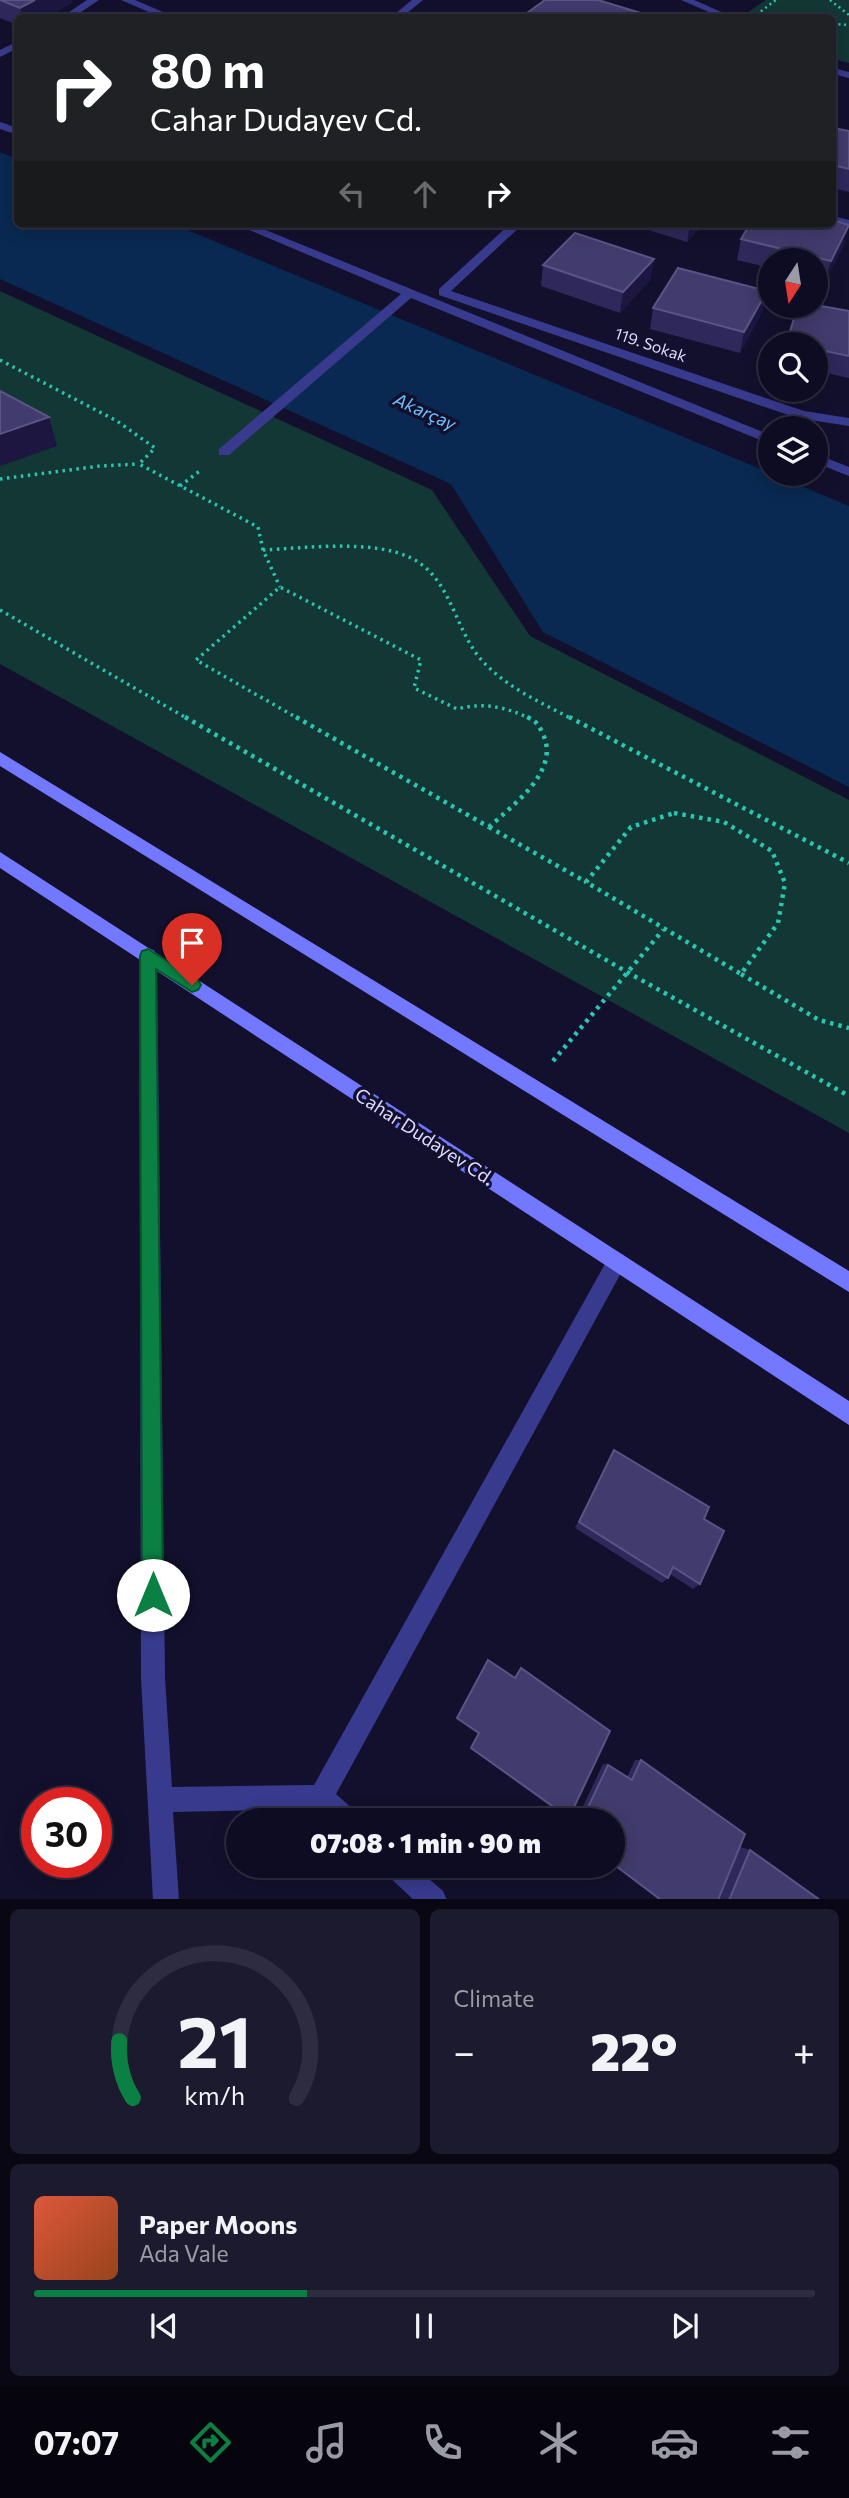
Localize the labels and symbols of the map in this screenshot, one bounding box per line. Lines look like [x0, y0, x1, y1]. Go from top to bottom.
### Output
north arrow [758, 248, 828, 318]
street label: 119. Sokak [613, 323, 690, 365]
water label: Akarçay [390, 387, 460, 435]
pin [162, 913, 222, 985]
street label: Cahar Dudayev Cd. [351, 1082, 499, 1190]
position arrow [116, 1558, 190, 1632]
speed limit sign: 30 [21, 1787, 112, 1878]

